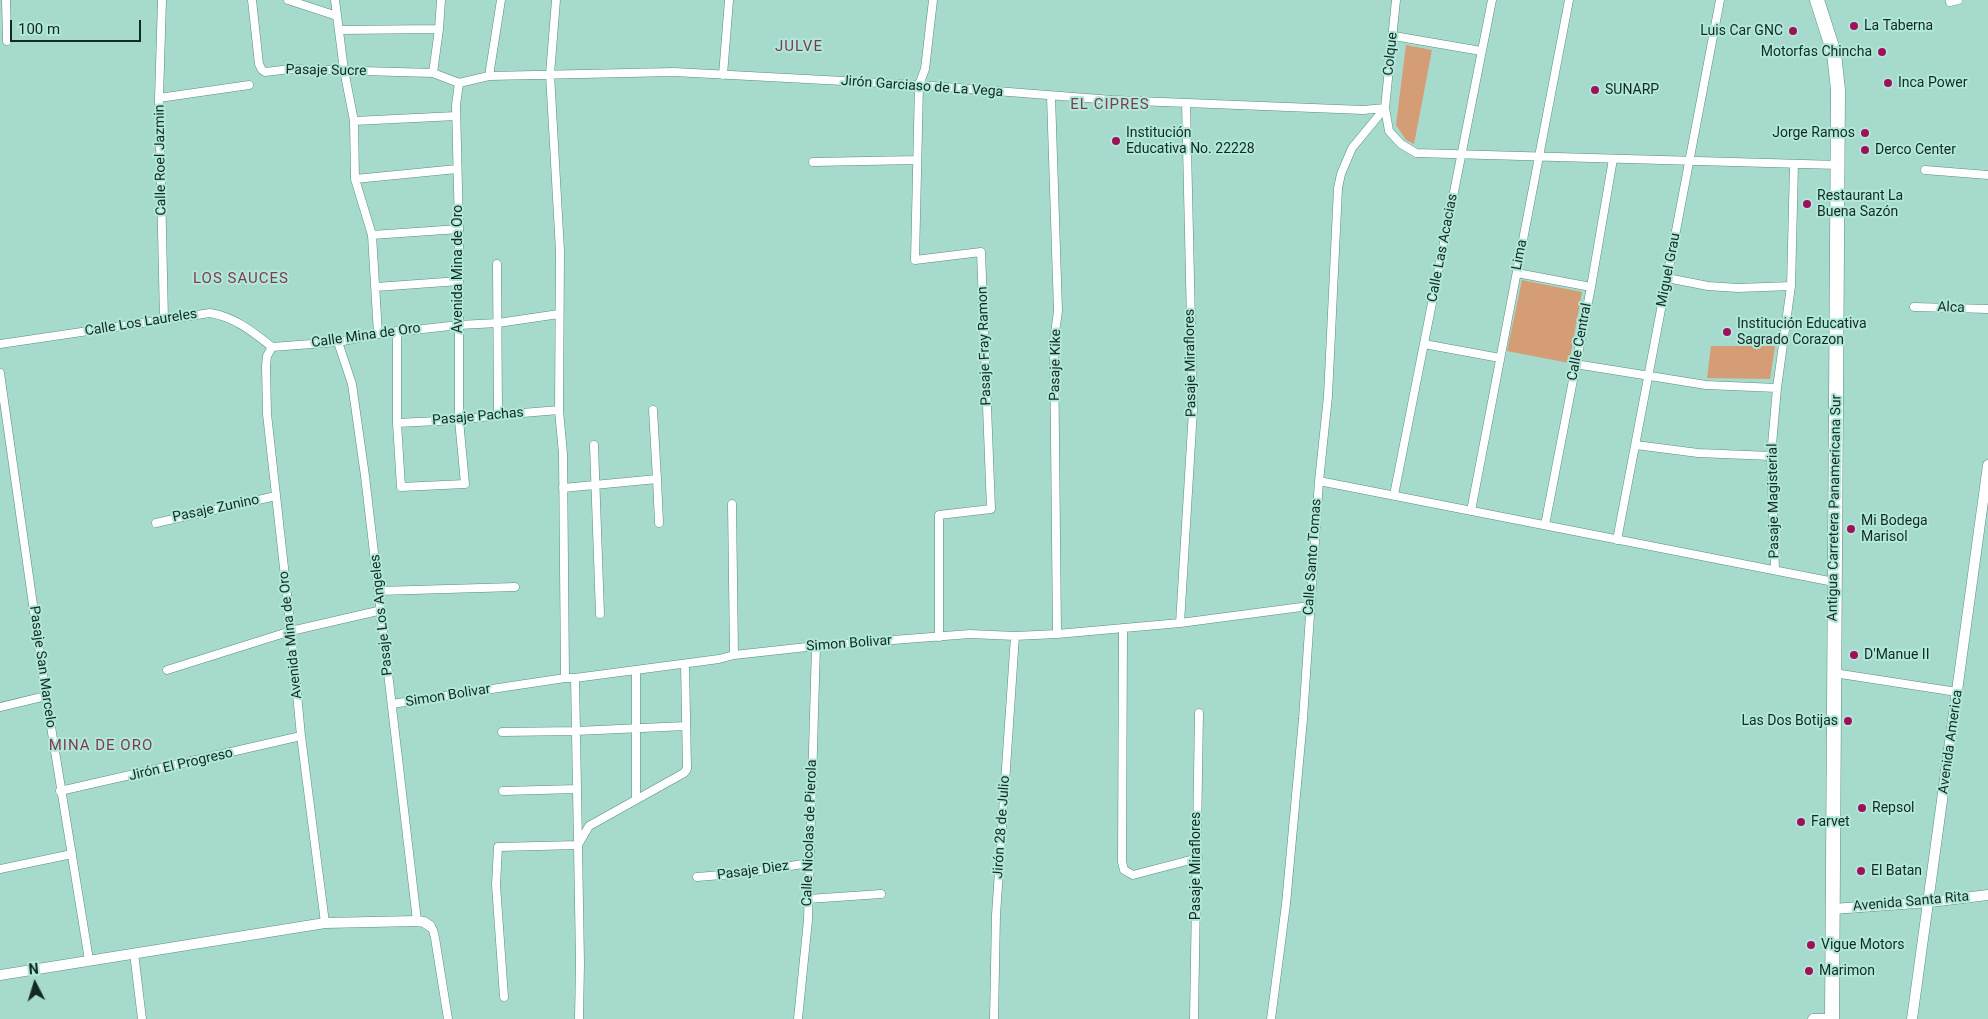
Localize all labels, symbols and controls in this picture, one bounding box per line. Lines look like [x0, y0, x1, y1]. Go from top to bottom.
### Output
scale bar [12, 10, 144, 42]
place label: La Taberna [1864, 18, 1933, 34]
text: 100 m [18, 20, 60, 38]
marker: La Taberna [1848, 20, 1860, 32]
place label: Luis Car GNC [1700, 23, 1783, 39]
marker: Luis Car GNC [1787, 25, 1799, 37]
street label: Colque [1380, 31, 1402, 77]
district label: JULVE [774, 38, 824, 56]
place label: Motorfas Chincha [1761, 44, 1872, 60]
marker: Motorfas Chincha [1876, 46, 1888, 58]
street label: Pasaje Sucre [285, 62, 367, 80]
street label: Jirón Garciaso de La Vega [840, 73, 1004, 101]
place label: Inca Power [1898, 75, 1967, 91]
marker: Inca Power [1882, 77, 1894, 89]
place label: SUNARP [1605, 82, 1659, 98]
marker: SUNARP [1589, 84, 1601, 96]
district label: EL CIPRES [1069, 96, 1151, 114]
street label: Calle Roel Jazmin [152, 104, 170, 216]
place label: Institución Educativa No. 22228 [1126, 125, 1255, 158]
place label: Jorge Ramos [1772, 125, 1855, 141]
marker: Jorge Ramos [1859, 127, 1871, 139]
marker: Institución Educativa No. 22228 [1110, 135, 1122, 147]
place label: Derco Center [1875, 142, 1956, 158]
marker: Derco Center [1859, 144, 1871, 156]
place label: Restaurant La Buena Sazón [1817, 188, 1903, 220]
street label: Calle Las Acacias [1424, 192, 1462, 304]
marker: Restaurant La Buena Sazón [1801, 198, 1813, 210]
street label: Avenida Mina de Oro [450, 205, 466, 333]
street label: Miguel Grau [1654, 232, 1684, 308]
street label: Lima [1509, 238, 1531, 272]
district label: LOS SAUCES [192, 270, 290, 288]
street label: Pasaje Fray Ramon [975, 286, 995, 406]
street label: Alca [1937, 299, 1965, 317]
street label: Calle Central [1564, 302, 1596, 382]
street label: Calle Los Laureles [84, 306, 198, 340]
street label: Pasaje Miraflores [1182, 309, 1200, 417]
place label: Institución Educativa Sagrado Corazon [1737, 316, 1867, 348]
street label: Calle Mina de Oro [310, 320, 422, 352]
marker: Institución Educativa Sagrado Corazon [1721, 326, 1733, 338]
street label: Pasaje Kike [1047, 329, 1065, 401]
street label: Antigua Carretera Panamericana Sur [1825, 395, 1845, 621]
street label: Pasaje Pachas [432, 405, 524, 429]
street label: Pasaje Magisterial [1765, 443, 1783, 559]
street label: Pasaje Zunino [171, 492, 261, 526]
street label: Calle Santo Tomas [1301, 498, 1325, 616]
place label: Mi Bodega Marisol [1861, 513, 1928, 546]
marker: Mi Bodega Marisol [1845, 523, 1857, 535]
street label: Pasaje Los Angeles [367, 554, 397, 676]
street label: Avenida Mina de Oro [276, 570, 306, 700]
street label: Pasaje San Marcelo [25, 605, 59, 729]
street label: Simon Bolivar [806, 633, 892, 655]
place label: D'Manue II [1864, 647, 1929, 663]
marker: D'Manue II [1848, 649, 1860, 661]
street label: Simon Bolivar [404, 681, 492, 711]
street label: Avenida America [1935, 689, 1967, 795]
place label: Las Dos Botijas [1741, 713, 1838, 729]
marker: Las Dos Botijas [1842, 715, 1854, 727]
district label: MINA DE ORO [47, 737, 155, 755]
street label: Jirón El Progreso [127, 745, 235, 785]
street label: Calle Nicolas de Pierola [799, 759, 821, 907]
street label: Jirón 28 de Julio [990, 775, 1014, 879]
place label: Repsol [1872, 800, 1915, 816]
marker: Repsol [1856, 802, 1868, 814]
street label: Pasaje Miraflores [1188, 812, 1204, 920]
place label: Farvet [1811, 814, 1850, 830]
marker: Farvet [1795, 816, 1807, 828]
street label: Pasaje Diez [716, 858, 790, 884]
place label: El Batan [1871, 863, 1922, 879]
marker: El Batan [1855, 865, 1867, 877]
street label: Avenida Santa Rita [1852, 889, 1970, 915]
place label: Vigue Motors [1821, 937, 1904, 953]
marker: Vigue Motors [1805, 939, 1817, 951]
north arrow [10, 959, 60, 1009]
text: N [28, 961, 39, 977]
place label: Marimon [1819, 963, 1875, 979]
marker: Marimon [1803, 965, 1815, 977]

